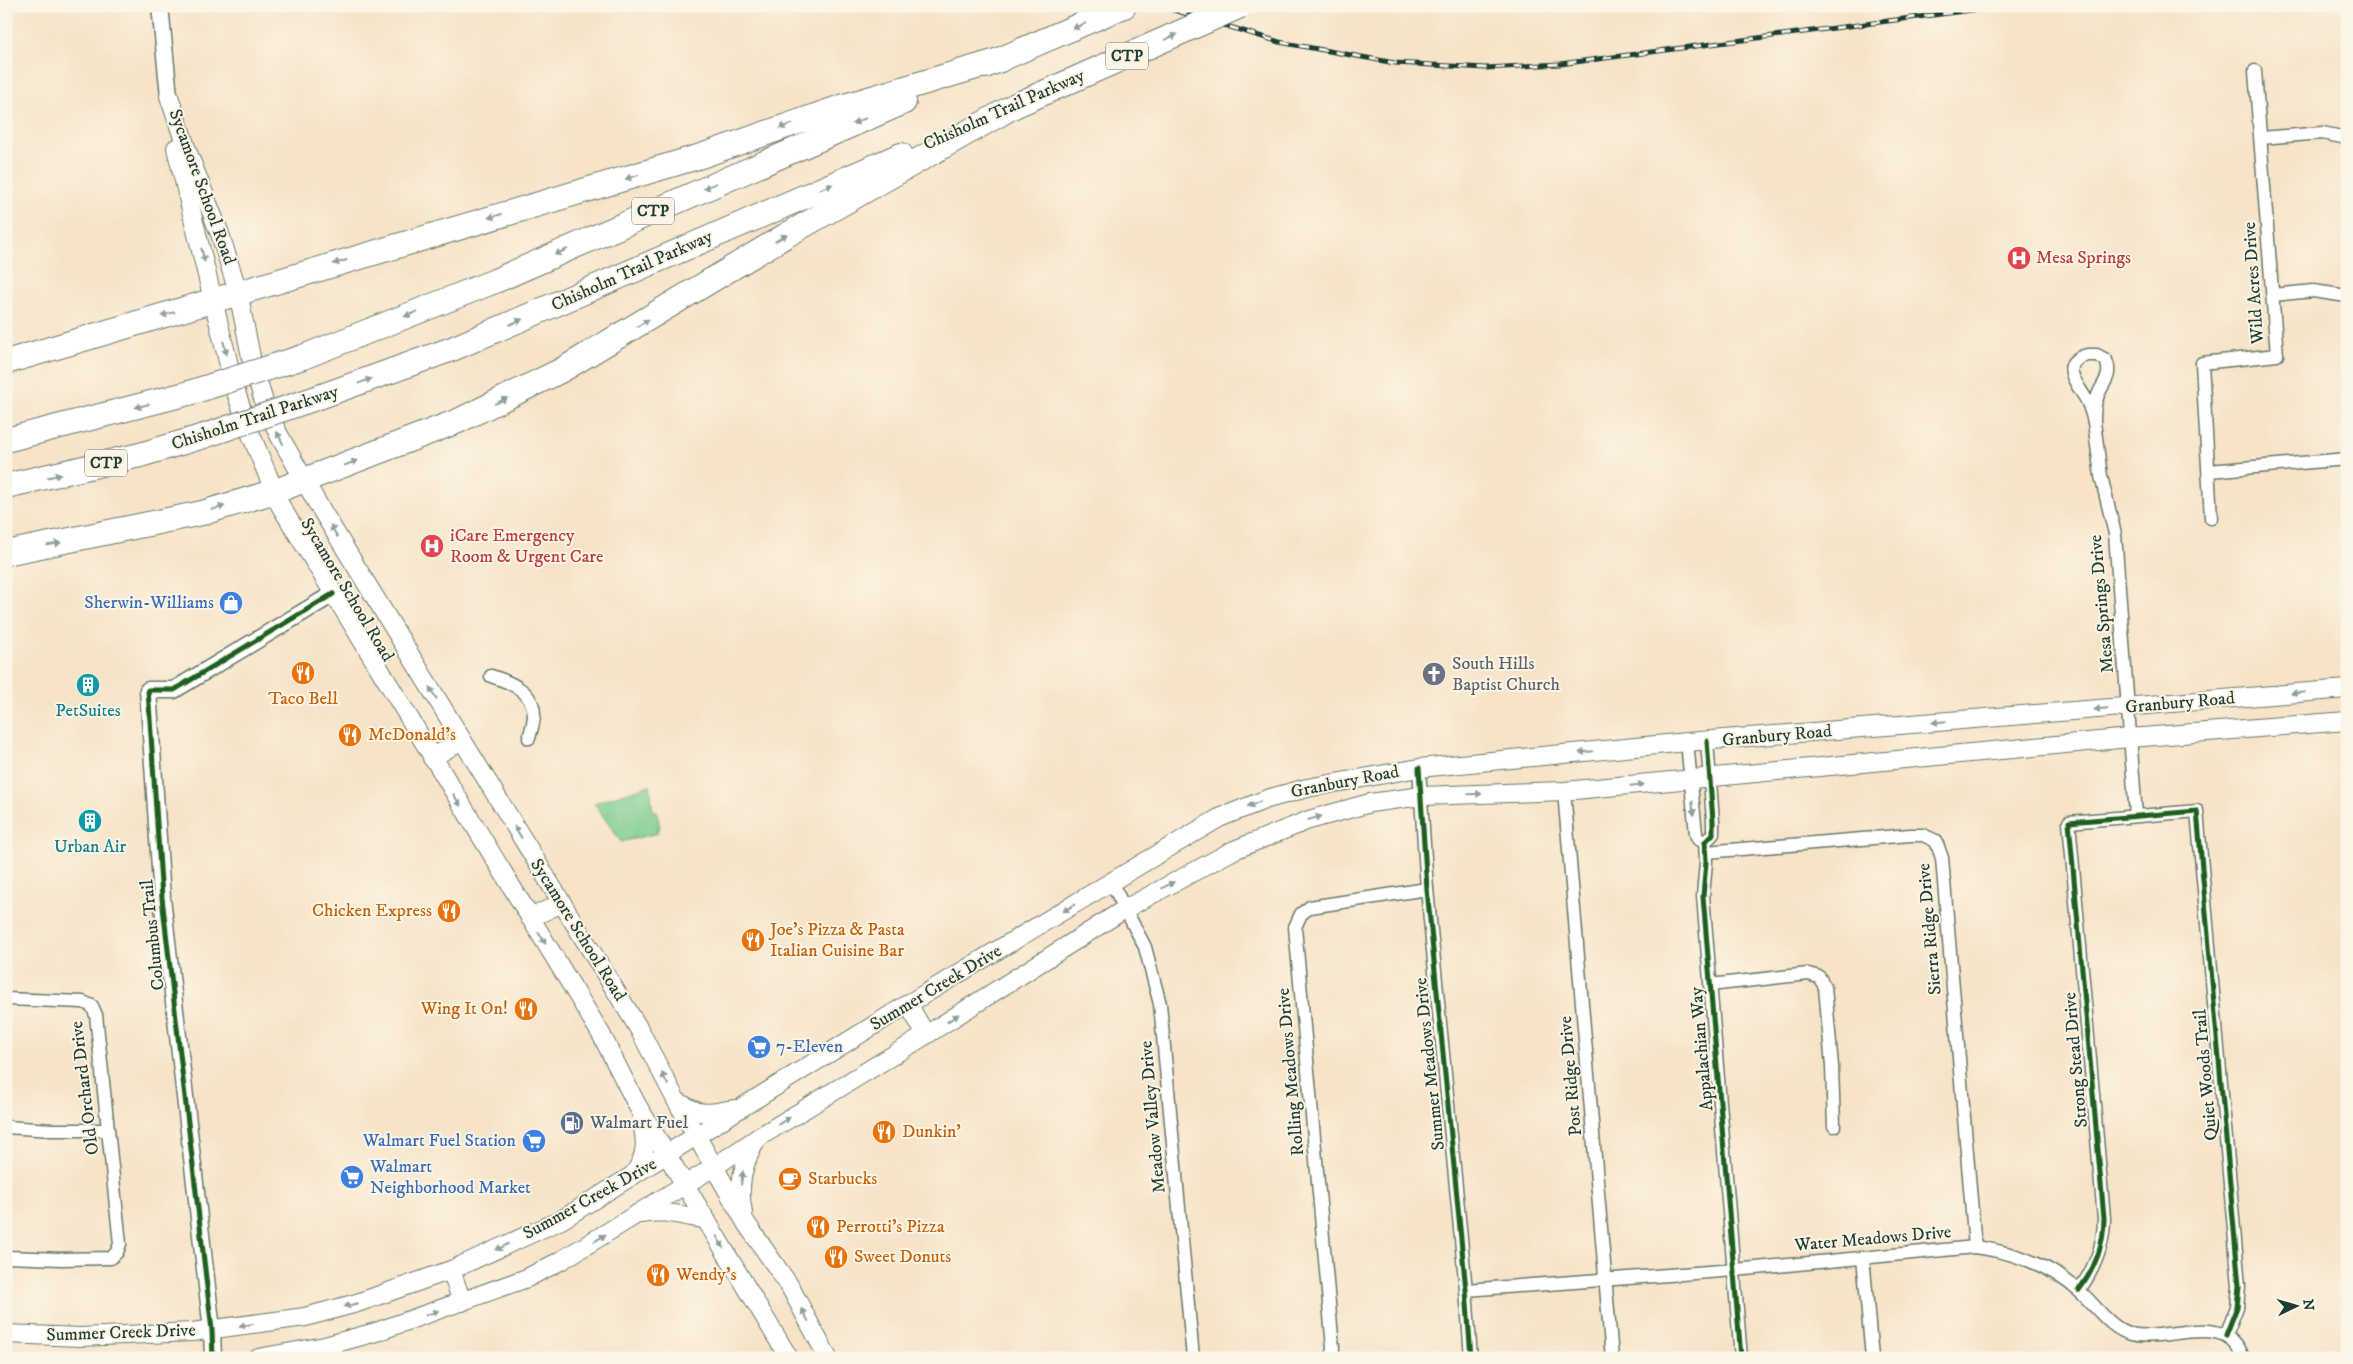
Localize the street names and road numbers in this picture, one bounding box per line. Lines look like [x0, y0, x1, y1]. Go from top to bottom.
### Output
road number: CTP [1106, 42, 1148, 70]
street label: Chisholm Trail Parkway [920, 64, 1088, 155]
street label: Sycamore School Road [164, 106, 240, 268]
road number: CTP [632, 198, 674, 225]
street label: Wild Acres Drive [2239, 221, 2269, 346]
street label: Chisholm Trail Parkway [548, 225, 716, 316]
street label: Chisholm Trail Parkway [169, 380, 342, 455]
road number: CTP [85, 449, 127, 476]
street label: Sycamore School Road [295, 514, 399, 666]
street label: Mesa Springs Drive [2085, 534, 2119, 674]
street label: Granbury Road [2124, 687, 2236, 719]
street label: Granbury Road [1721, 720, 1833, 752]
street label: Granbury Road [1289, 761, 1401, 803]
street label: Sycamore School Road [525, 855, 631, 1005]
street label: Sierra Ridge Drive [1913, 862, 1947, 996]
street label: Columbus Trail [136, 878, 170, 992]
street label: Summer Creek Drive [866, 940, 1006, 1036]
street label: Summer Meadows Drive [1410, 977, 1450, 1151]
street label: Appalachian Way [1686, 986, 1718, 1112]
street label: Rolling Meadows Drive [1273, 987, 1309, 1157]
street label: Strong Stead Drive [2059, 991, 2093, 1129]
street label: Quiet Woods Trail [2189, 1008, 2223, 1142]
street label: Post Ridge Drive [1555, 1015, 1587, 1137]
street label: Old Orchard Drive [66, 1020, 104, 1156]
street label: Meadow Valley Drive [1135, 1040, 1171, 1194]
street label: Summer Creek Drive [519, 1153, 661, 1245]
street label: Water Meadows Drive [1793, 1221, 1952, 1257]
street label: Summer Creek Drive [46, 1319, 196, 1347]

